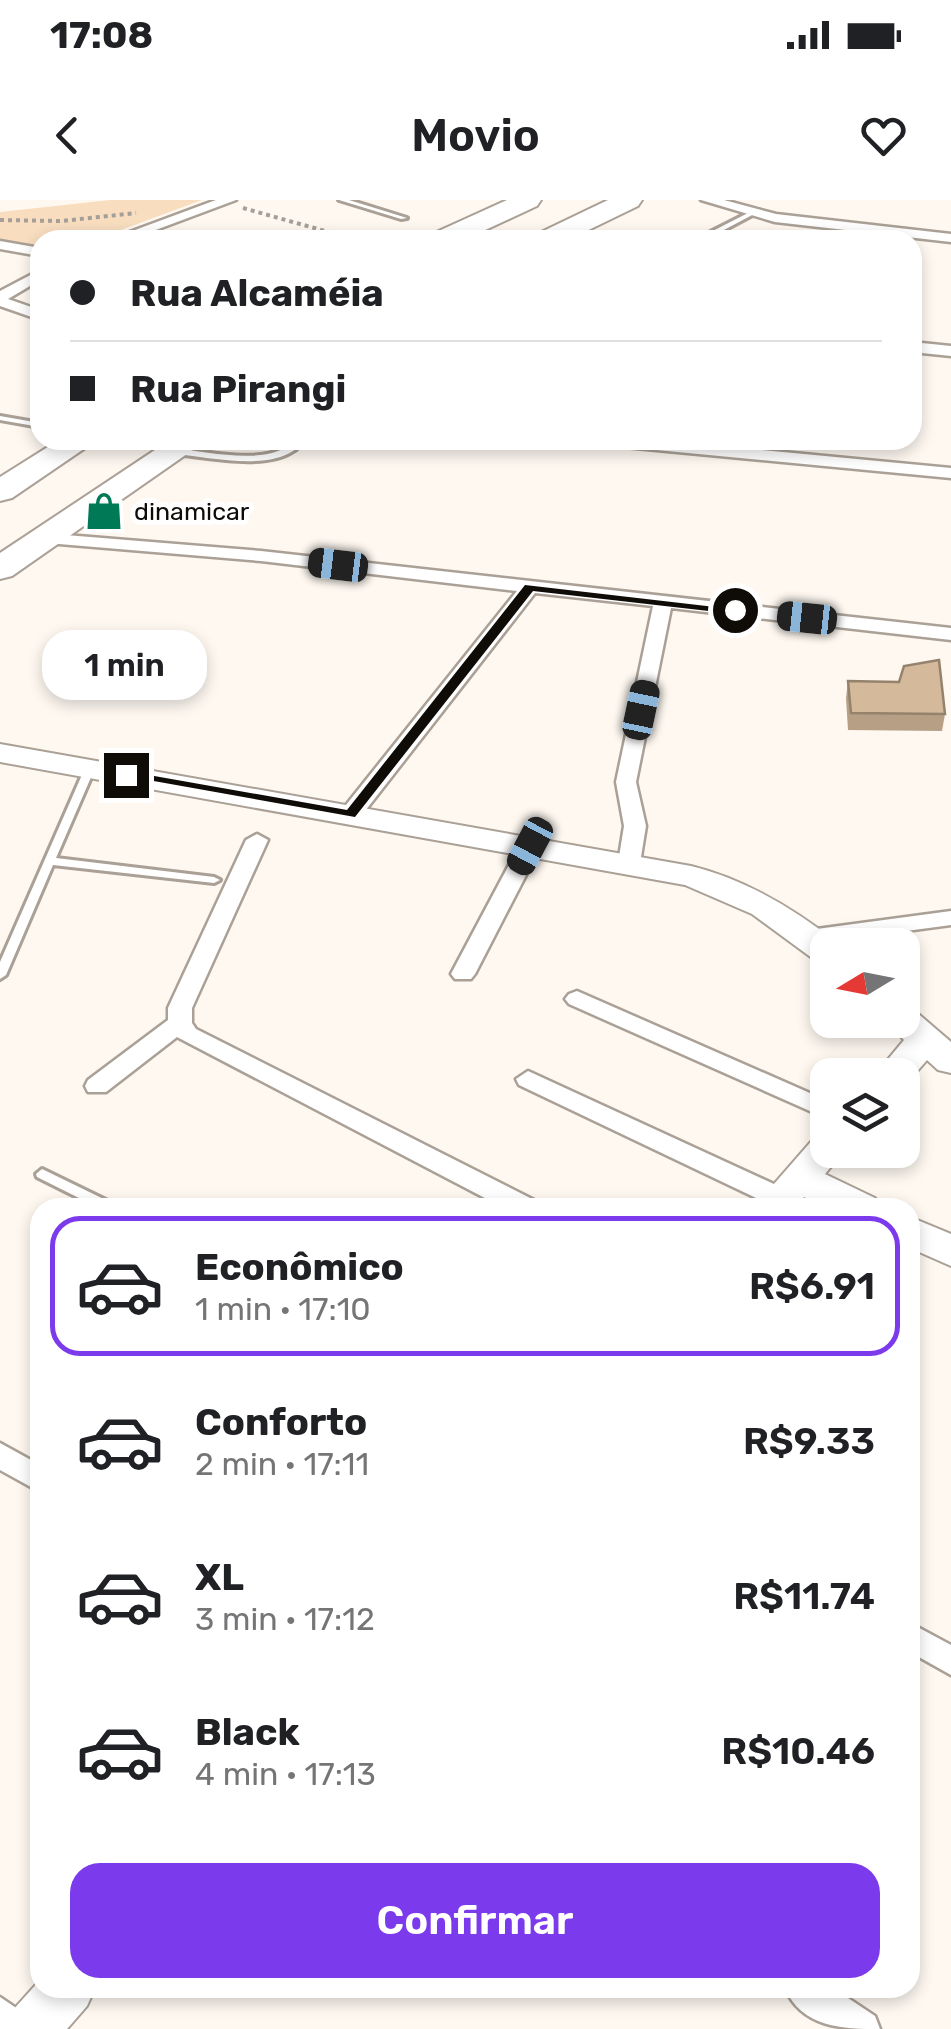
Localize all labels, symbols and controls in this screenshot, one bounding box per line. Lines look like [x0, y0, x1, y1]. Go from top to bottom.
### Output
text: 17:08 [50, 12, 153, 58]
icon: back [40, 108, 95, 163]
icon: heart [856, 108, 911, 163]
text: Movio [411, 109, 540, 162]
text: Rua Alcaméia [130, 270, 384, 316]
text: Rua Pirangi [130, 366, 346, 412]
shop icon: dinamicar [83, 490, 125, 532]
place label: dinamicar [134, 497, 250, 526]
car [306, 546, 370, 584]
route start [713, 588, 758, 633]
car [776, 600, 838, 636]
callout: 1 min [44, 630, 208, 700]
text: 1 min [84, 646, 165, 684]
car [620, 678, 662, 742]
route end [104, 753, 149, 798]
car [503, 812, 557, 880]
north arrow [810, 928, 920, 1038]
map controls [810, 928, 920, 1168]
button: layers [810, 1058, 920, 1168]
icon: car [75, 1241, 165, 1331]
text: Econômico [195, 1244, 404, 1290]
text: R$6.91 [749, 1263, 875, 1309]
text: 1 min · 17:10 [195, 1290, 371, 1328]
icon: car [75, 1396, 165, 1486]
text: Conforto [195, 1399, 367, 1445]
text: R$9.33 [743, 1418, 875, 1464]
text: 2 min · 17:11 [195, 1445, 369, 1483]
icon: car [75, 1551, 165, 1641]
text: XL [195, 1554, 244, 1600]
text: R$11.74 [733, 1573, 875, 1619]
text: 3 min · 17:12 [195, 1600, 375, 1638]
icon: car [75, 1706, 165, 1796]
text: Black [195, 1709, 300, 1755]
text: R$10.46 [721, 1728, 875, 1774]
text: 4 min · 17:13 [195, 1755, 376, 1793]
button: Confirmar [70, 1863, 880, 1978]

